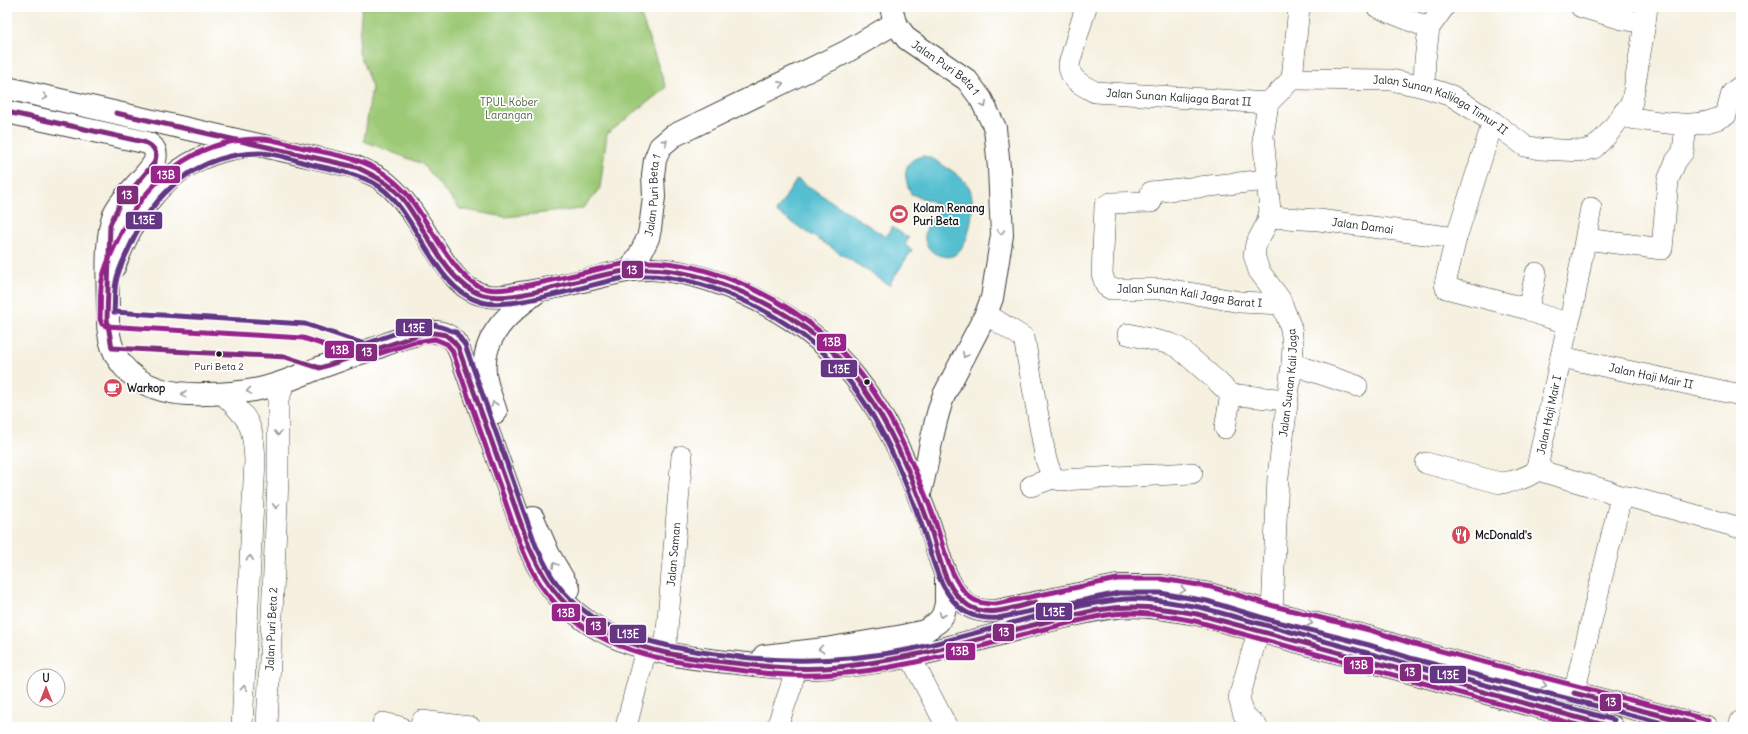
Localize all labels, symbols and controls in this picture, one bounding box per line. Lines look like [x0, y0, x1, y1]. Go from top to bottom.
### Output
street label: Jalan Puri Beta 1 [909, 37, 983, 98]
street label: Jalan Sunan Kalijaga Timur II [1373, 73, 1511, 138]
one-way arrow [777, 81, 785, 89]
street label: Jalan Sunan Kalijaga Barat II [1106, 86, 1252, 109]
one-way arrow [42, 92, 48, 100]
park label: TPUL Kober Larangan [480, 95, 538, 122]
one-way arrow [979, 100, 987, 108]
one-way arrow [661, 140, 668, 147]
street label: Jalan Puri Beta 1 [642, 152, 664, 238]
line badge: 13B [150, 165, 181, 184]
text: 13B [157, 168, 175, 182]
line badge: 13 [116, 185, 139, 205]
text: 13 [122, 188, 132, 202]
place label: Kolam Renang Puri Beta [913, 201, 985, 228]
sports icon: Kolam Renang Puri Beta [888, 203, 910, 225]
line badge: L13E [125, 211, 163, 230]
text: L13E [133, 213, 156, 227]
street label: Jalan Damai [1331, 215, 1394, 237]
one-way arrow [997, 229, 1005, 235]
line badge: 13 [621, 260, 644, 279]
text: 13 [627, 263, 637, 277]
street label: Jalan Sunan Kali Jaga Barat I [1117, 282, 1263, 310]
line badge: L13E [395, 318, 433, 337]
text: L13E [403, 321, 426, 335]
street label: Jalan Sunan Kali Jaga [1276, 328, 1300, 438]
line badge: 13B [816, 333, 847, 352]
text: 13B [823, 335, 841, 349]
line badge: 13B [324, 340, 355, 359]
text: 13B [331, 343, 349, 357]
line badge: 13 [355, 343, 378, 362]
text: 13 [362, 345, 372, 359]
marker: Puri Beta 2 [214, 349, 224, 359]
one-way arrow [962, 351, 970, 358]
line badge: L13E [820, 359, 858, 378]
place label: Puri Beta 2 [194, 360, 244, 373]
street label: Jalan Haji Mair II [1608, 360, 1695, 392]
text: L13E [828, 362, 851, 376]
street label: Jalan Haji Mair I [1534, 374, 1564, 456]
cafe icon: Warkop [102, 377, 124, 399]
unlabelled marker [862, 377, 872, 387]
place label: Warkop [127, 381, 165, 396]
one-way arrow [246, 386, 252, 395]
one-way arrow [181, 389, 187, 398]
one-way arrow [490, 401, 499, 408]
one-way arrow [274, 430, 282, 436]
one-way arrow [272, 503, 281, 509]
street label: Jalan Saman [664, 522, 683, 587]
restaurant icon: McDonald's [1450, 524, 1472, 546]
place label: McDonald's [1475, 528, 1532, 542]
one-way arrow [246, 555, 254, 561]
one-way arrow [552, 562, 559, 569]
one-way arrow [1180, 585, 1186, 594]
street label: Jalan Puri Beta 2 [262, 587, 280, 671]
line badge: L13E [1035, 602, 1073, 621]
line badge: 13B [551, 603, 581, 622]
text: L13E [1043, 605, 1066, 619]
text: 13B [557, 606, 575, 620]
one-way arrow [939, 610, 947, 618]
line badge: 13 [585, 617, 607, 636]
one-way arrow [1306, 618, 1313, 627]
text: 13 [591, 619, 601, 633]
line badge: 13 [992, 623, 1015, 642]
line badge: L13E [609, 624, 647, 644]
text: 13 [999, 625, 1009, 639]
text: L13E [617, 627, 640, 641]
line badge: 13B [945, 642, 976, 661]
one-way arrow [818, 644, 824, 653]
text: 13B [951, 644, 969, 658]
line badge: 13B [1343, 656, 1374, 675]
text: 13B [1350, 658, 1368, 672]
line badge: 13 [1399, 663, 1422, 682]
text: 13 [1405, 665, 1415, 679]
line badge: L13E [1429, 665, 1467, 684]
north arrow [26, 668, 66, 708]
text: L13E [1437, 668, 1460, 682]
text: U [42, 671, 50, 685]
one-way arrow [1540, 680, 1547, 689]
one-way arrow [240, 685, 248, 691]
line badge: 13 [1599, 693, 1622, 712]
text: 13 [1606, 695, 1616, 709]

